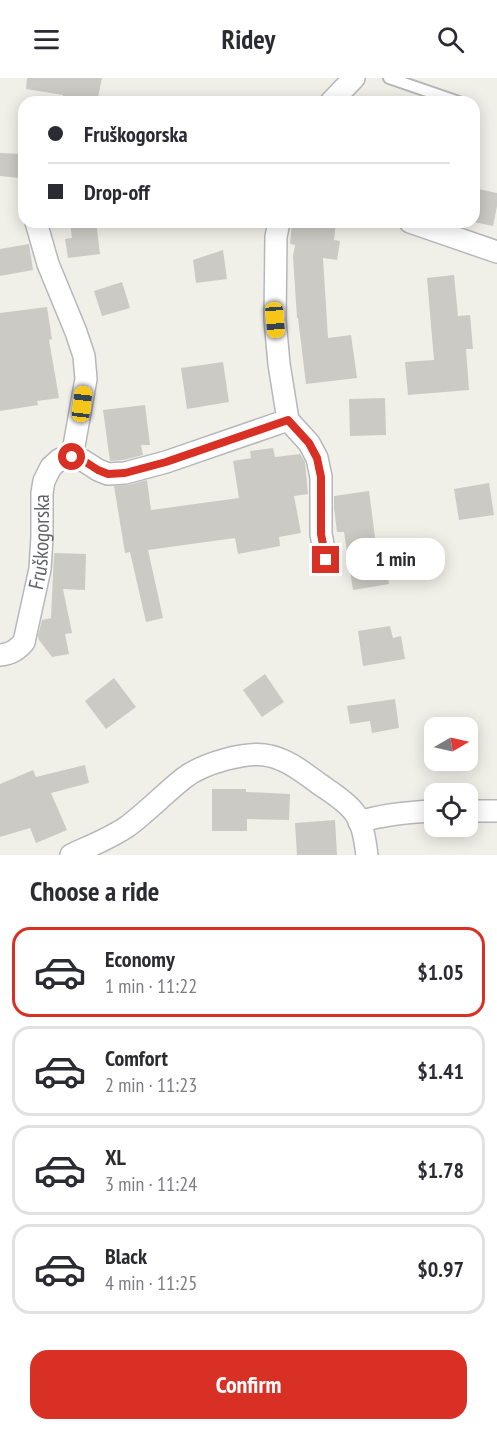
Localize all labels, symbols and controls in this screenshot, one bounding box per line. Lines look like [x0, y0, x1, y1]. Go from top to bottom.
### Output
text: Ridey [222, 22, 275, 56]
icon: menu [30, 23, 63, 56]
icon: search [434, 23, 467, 56]
text: Fruškogorska [84, 120, 188, 148]
text: Drop-off [84, 178, 150, 206]
car [264, 301, 286, 339]
car [71, 385, 93, 423]
route start [58, 443, 85, 470]
street label: Fruškogorska [22, 494, 55, 592]
callout: 1 min [347, 539, 446, 581]
route end [312, 546, 339, 573]
text: 1 min [375, 546, 416, 572]
north arrow [424, 717, 478, 771]
map controls [424, 717, 478, 837]
button: locate [424, 783, 478, 837]
text: Choose a ride [30, 874, 159, 908]
icon: car [33, 945, 87, 999]
text: Economy [105, 945, 175, 973]
text: $1.05 [417, 958, 464, 986]
text: 1 min · 11:22 [105, 973, 197, 999]
icon: car [33, 1044, 87, 1098]
text: Comfort [105, 1044, 168, 1072]
text: $1.41 [417, 1057, 464, 1085]
text: 2 min · 11:23 [105, 1072, 197, 1098]
icon: car [33, 1143, 87, 1197]
text: XL [105, 1143, 126, 1171]
text: $1.78 [417, 1156, 464, 1184]
text: 3 min · 11:24 [105, 1171, 197, 1197]
icon: car [33, 1242, 87, 1296]
text: Black [105, 1242, 147, 1270]
text: $0.97 [417, 1255, 464, 1283]
text: 4 min · 11:25 [105, 1270, 197, 1296]
button: Confirm [30, 1350, 467, 1419]

